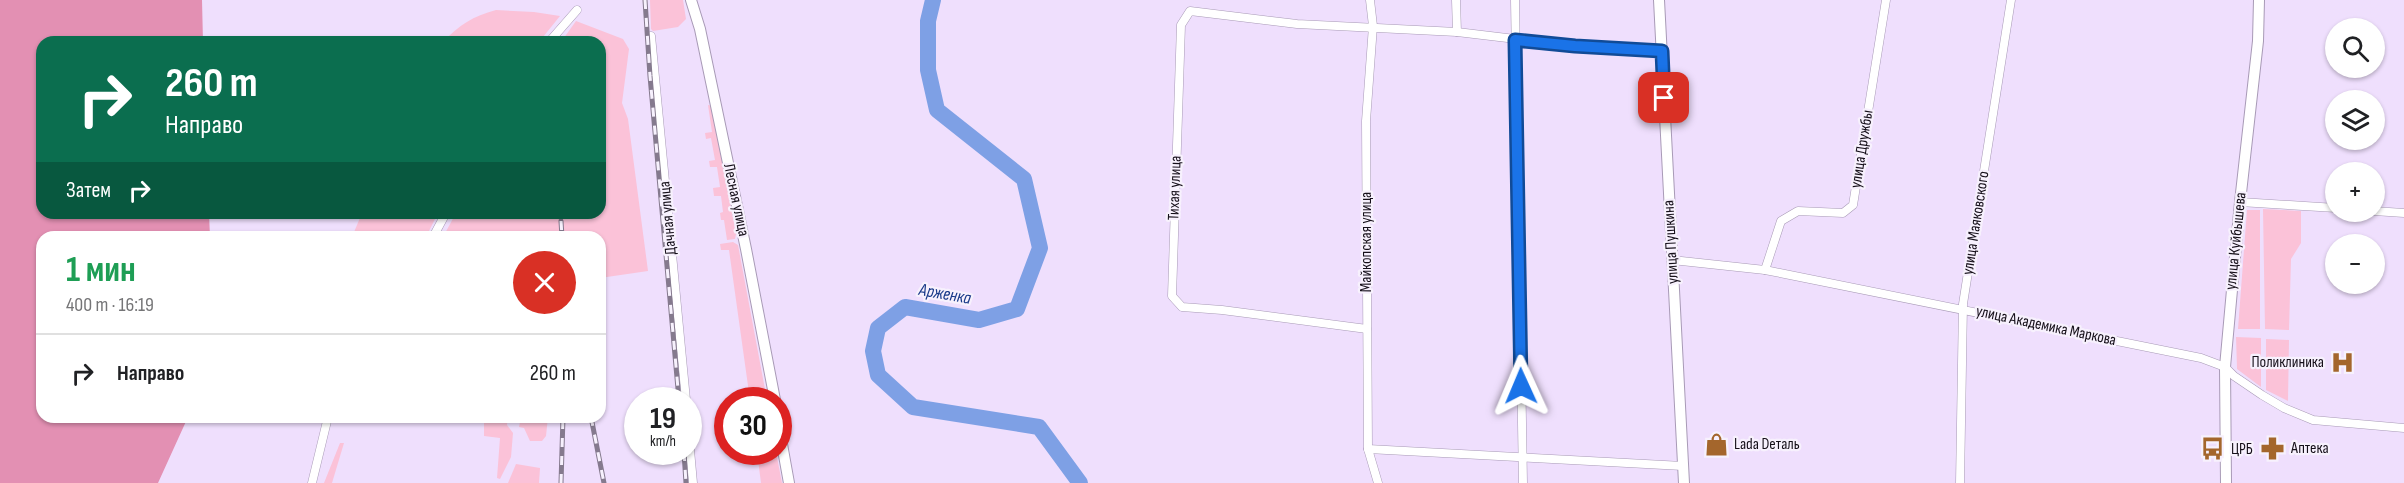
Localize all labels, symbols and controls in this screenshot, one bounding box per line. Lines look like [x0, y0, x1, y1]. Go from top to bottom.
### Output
map controls [2325, 18, 2385, 294]
button: search [2325, 18, 2385, 78]
text: 260 m [165, 58, 258, 109]
icon: right [66, 60, 144, 138]
pin [1638, 72, 1689, 123]
icon: arrive [1647, 81, 1680, 114]
button: layers [2325, 90, 2385, 150]
text: Направо [165, 109, 243, 141]
street label: улица Дружбы [1846, 109, 1878, 189]
street label: Тихая улица [1164, 155, 1186, 221]
street label: Лесная улица [719, 162, 753, 238]
button: + [2325, 162, 2385, 222]
street label: улица Маяковского [1958, 170, 1994, 276]
icon: right [123, 174, 156, 207]
text: Затем [66, 177, 111, 204]
street label: Дачная улица [655, 180, 681, 256]
street label: улица Куйбышева [2221, 191, 2251, 291]
street label: Майкопская улица [1357, 192, 1376, 292]
street label: улица Пушкина [1659, 200, 1683, 284]
button: − [2325, 234, 2385, 294]
text: 1 мин [66, 249, 136, 292]
button: close [513, 251, 576, 314]
water label: Арженка [916, 279, 973, 309]
text: 400 m · 16:19 [66, 293, 154, 317]
street label: улица Академика Маркова [1974, 302, 2118, 350]
hospital icon: Поликлиника [2329, 349, 2355, 375]
place label: Поликлиника [2251, 353, 2324, 372]
position arrow [1489, 354, 1553, 418]
icon: right [66, 357, 99, 390]
text: Направо [117, 360, 184, 387]
text: 260 m [530, 360, 576, 387]
speed limit sign: 30 [714, 387, 792, 465]
text: 19 [650, 401, 676, 437]
shop icon: Lada Dеталь [1703, 431, 1729, 457]
text: km/h [650, 432, 676, 451]
place label: Lada Dеталь [1734, 435, 1800, 454]
pharmacy icon: Аптека [2260, 435, 2286, 461]
bus stop icon: ЦРБ [2200, 436, 2226, 462]
place label: Аптека [2290, 439, 2329, 458]
place label: ЦРБ [2231, 440, 2253, 459]

